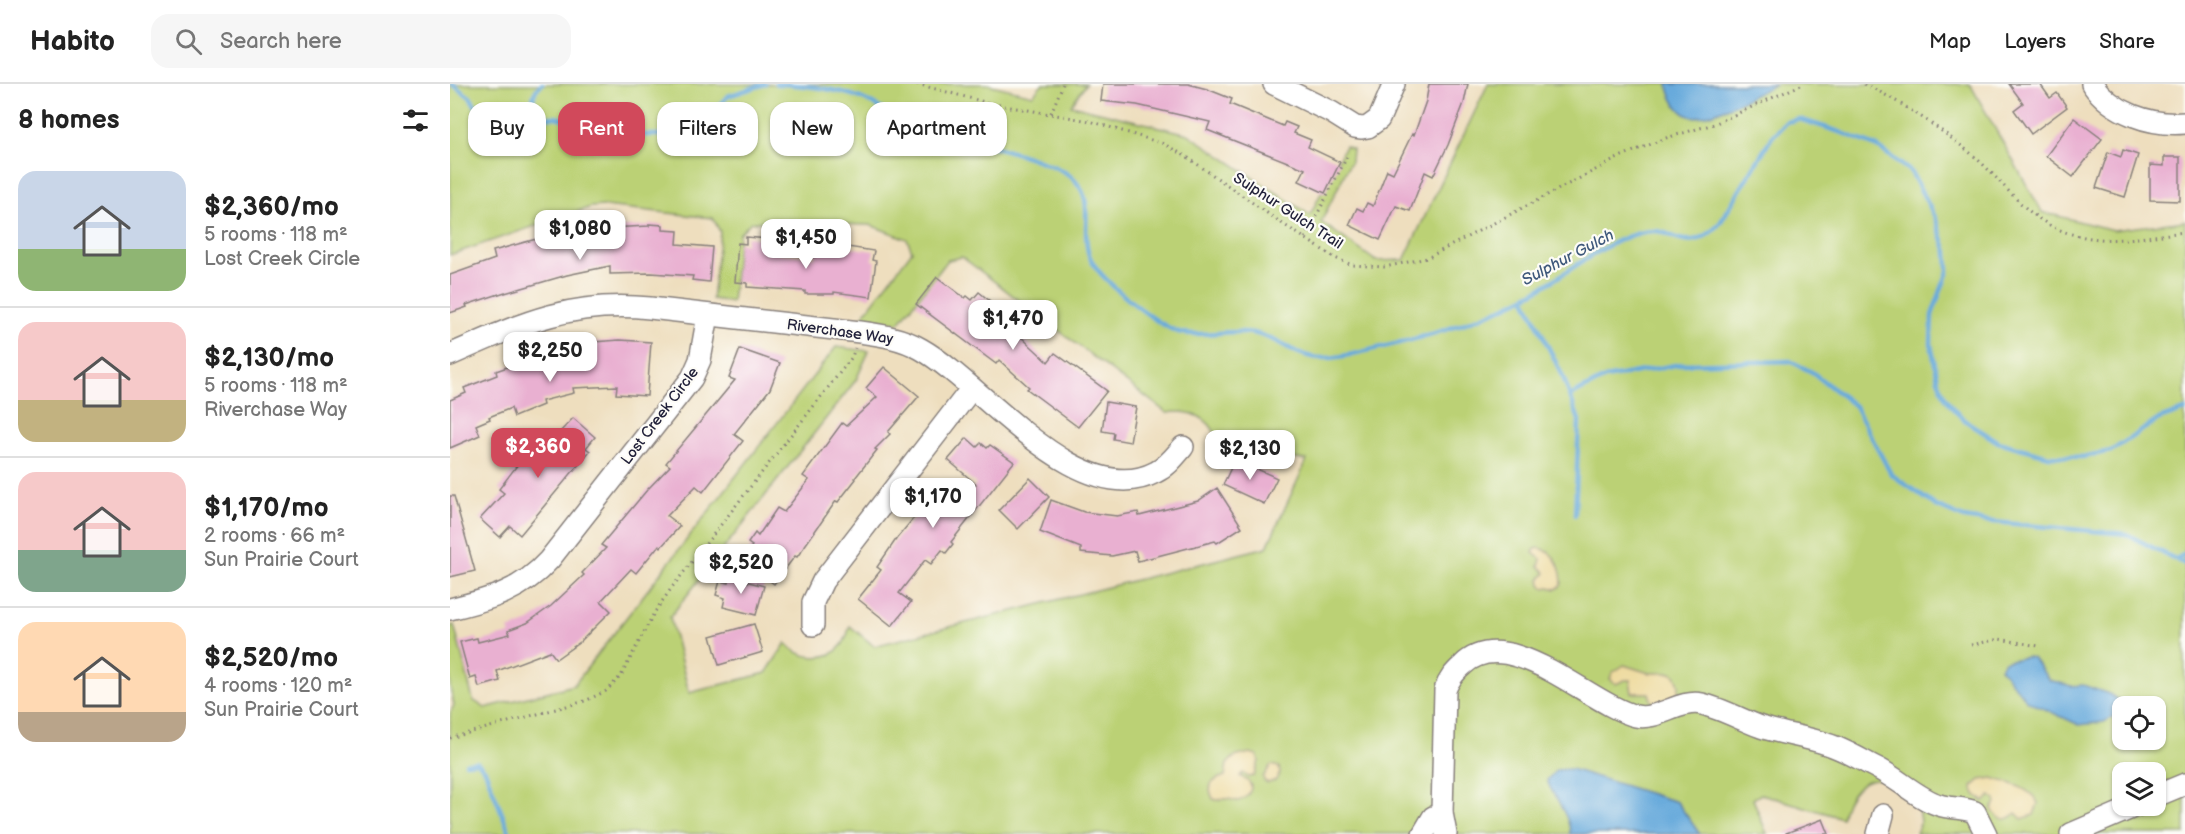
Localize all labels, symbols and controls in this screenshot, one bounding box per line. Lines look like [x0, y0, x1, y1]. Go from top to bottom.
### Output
search box [151, 14, 571, 68]
text: Habito [30, 25, 115, 58]
icon: search [172, 25, 205, 58]
text: Search here [220, 28, 342, 55]
text: Map [1929, 29, 1971, 54]
text: Layers [2004, 29, 2066, 54]
text: Share [2099, 29, 2155, 54]
chip: Buy [468, 102, 546, 156]
chip: Rent [558, 102, 645, 156]
chip: Filters [657, 102, 758, 156]
chip: New [770, 102, 854, 156]
chip: Apartment [866, 102, 1007, 156]
icon: filters [399, 104, 432, 137]
text: 8 homes [18, 105, 120, 136]
street label: Sulphur Gulch Trail [1230, 168, 1346, 254]
text: $2,360/mo [204, 192, 339, 223]
icon: home [66, 195, 138, 267]
pin: $1,080 [531, 210, 629, 261]
text: $1,080 [549, 217, 611, 241]
pin: $1,450 [757, 219, 855, 270]
text: 5 rooms · 118 m² [204, 223, 348, 247]
text: $1,450 [775, 226, 837, 250]
water label: Sulphur Gulch [1519, 226, 1618, 290]
text: Lost Creek Circle [204, 247, 360, 271]
pin: $1,470 [964, 300, 1062, 351]
text: $1,470 [982, 307, 1044, 331]
street label: Riverchase Way [786, 315, 895, 349]
pin: $2,250 [501, 332, 599, 383]
text: $2,250 [517, 339, 583, 363]
text: $2,130/mo [204, 343, 334, 374]
icon: home [66, 346, 138, 418]
street label: Lost Creek Circle [617, 363, 703, 468]
text: 5 rooms · 118 m² [204, 374, 348, 398]
text: Riverchase Way [204, 398, 347, 422]
pin: $2,360 [489, 428, 587, 479]
pin: $2,130 [1201, 430, 1299, 481]
text: $2,360 [505, 435, 571, 459]
text: $2,130 [1219, 437, 1281, 461]
pin: $1,170 [884, 478, 982, 529]
text: $1,170 [904, 485, 962, 509]
text: $1,170/mo [204, 493, 329, 524]
icon: home [66, 496, 138, 568]
text: 2 rooms · 66 m² [204, 524, 345, 548]
pin: $2,520 [692, 544, 790, 595]
text: Sun Prairie Court [204, 548, 359, 572]
text: $2,520 [708, 551, 774, 575]
text: $2,520/mo [204, 643, 338, 674]
icon: home [66, 646, 138, 718]
text: 4 rooms · 120 m² [204, 674, 353, 698]
map controls [2112, 696, 2166, 816]
button: locate [2112, 696, 2166, 750]
text: Sun Prairie Court [204, 698, 359, 722]
button: layers [2112, 762, 2166, 816]

